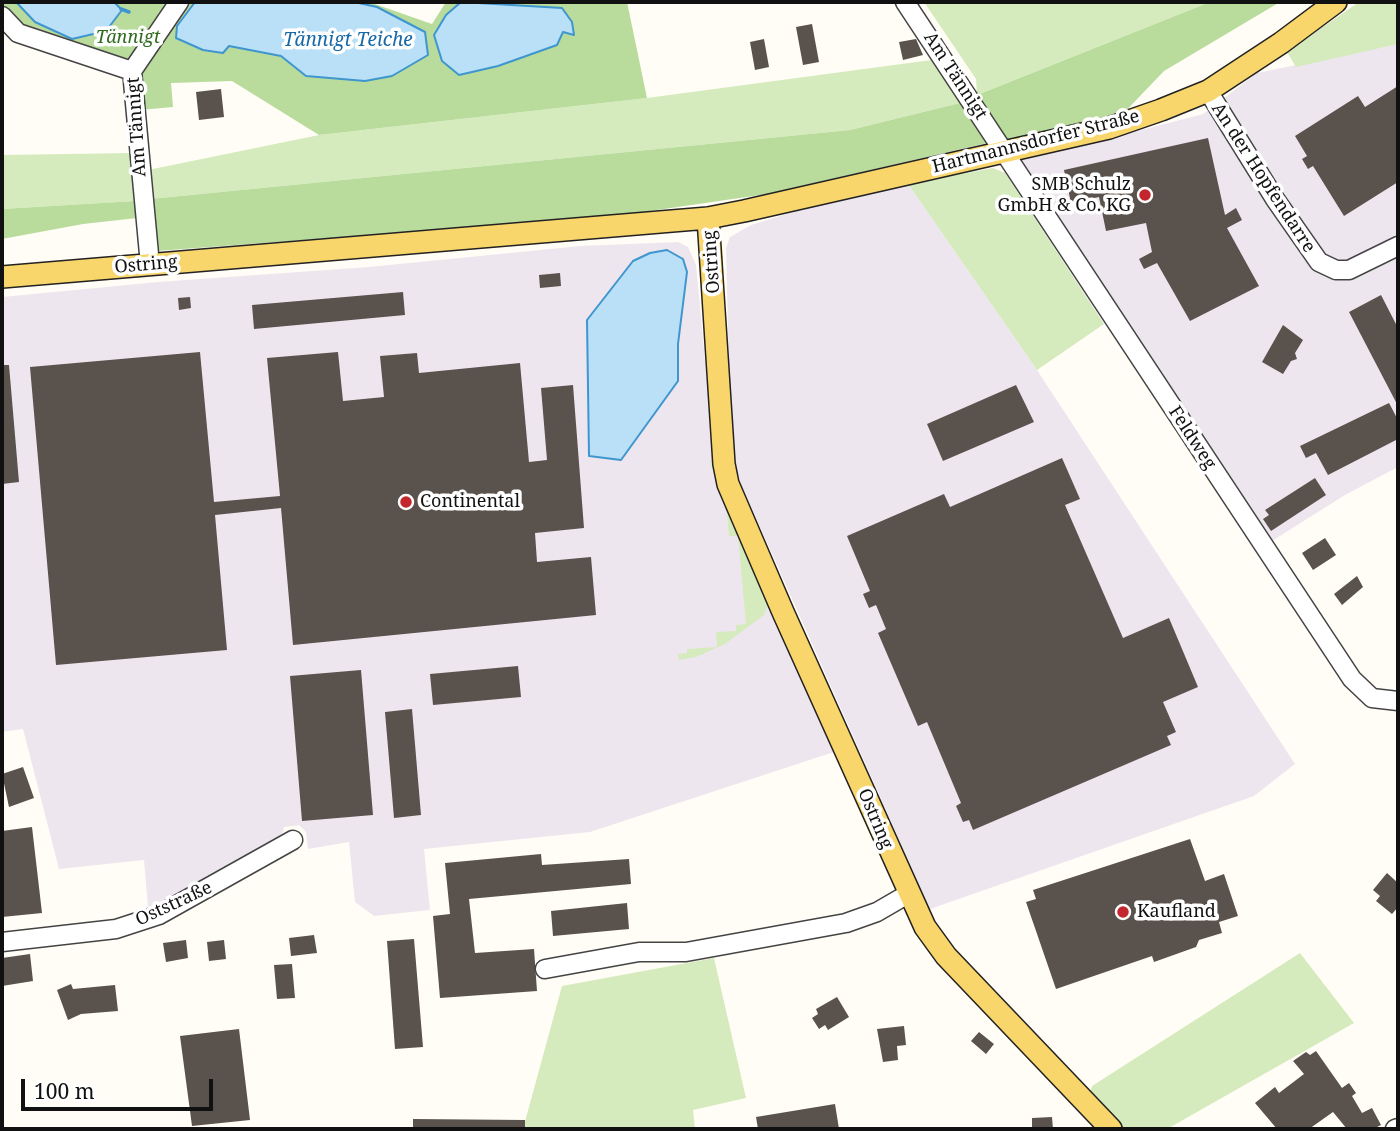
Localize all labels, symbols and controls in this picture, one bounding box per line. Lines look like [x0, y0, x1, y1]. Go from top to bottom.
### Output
park label: Tännigt [96, 27, 160, 49]
street label: Am Tännigt [919, 28, 991, 124]
water label: Tännigt Teiche [283, 30, 413, 52]
street label: Am Tännigt [123, 76, 151, 178]
street label: An der Hopfendarre [1207, 99, 1319, 257]
street label: Hartmannsdorfer Straße [930, 106, 1142, 178]
place label: SMB Schulz GmbH & Co. KG [997, 174, 1131, 216]
marker: SMB Schulz GmbH & Co. KG [1137, 187, 1153, 203]
street label: Ostring [699, 230, 725, 294]
street label: Ostring [114, 251, 178, 279]
street label: Feldweg [1164, 402, 1220, 474]
place label: Continental [420, 491, 520, 513]
marker: Continental [398, 494, 414, 510]
street label: Ostring [853, 786, 897, 852]
street label: Oststraße [132, 877, 216, 931]
place label: Kaufland [1137, 901, 1216, 923]
marker: Kaufland [1115, 904, 1131, 920]
scale bar [24, 1064, 217, 1108]
text: 100 m [34, 1077, 95, 1105]

